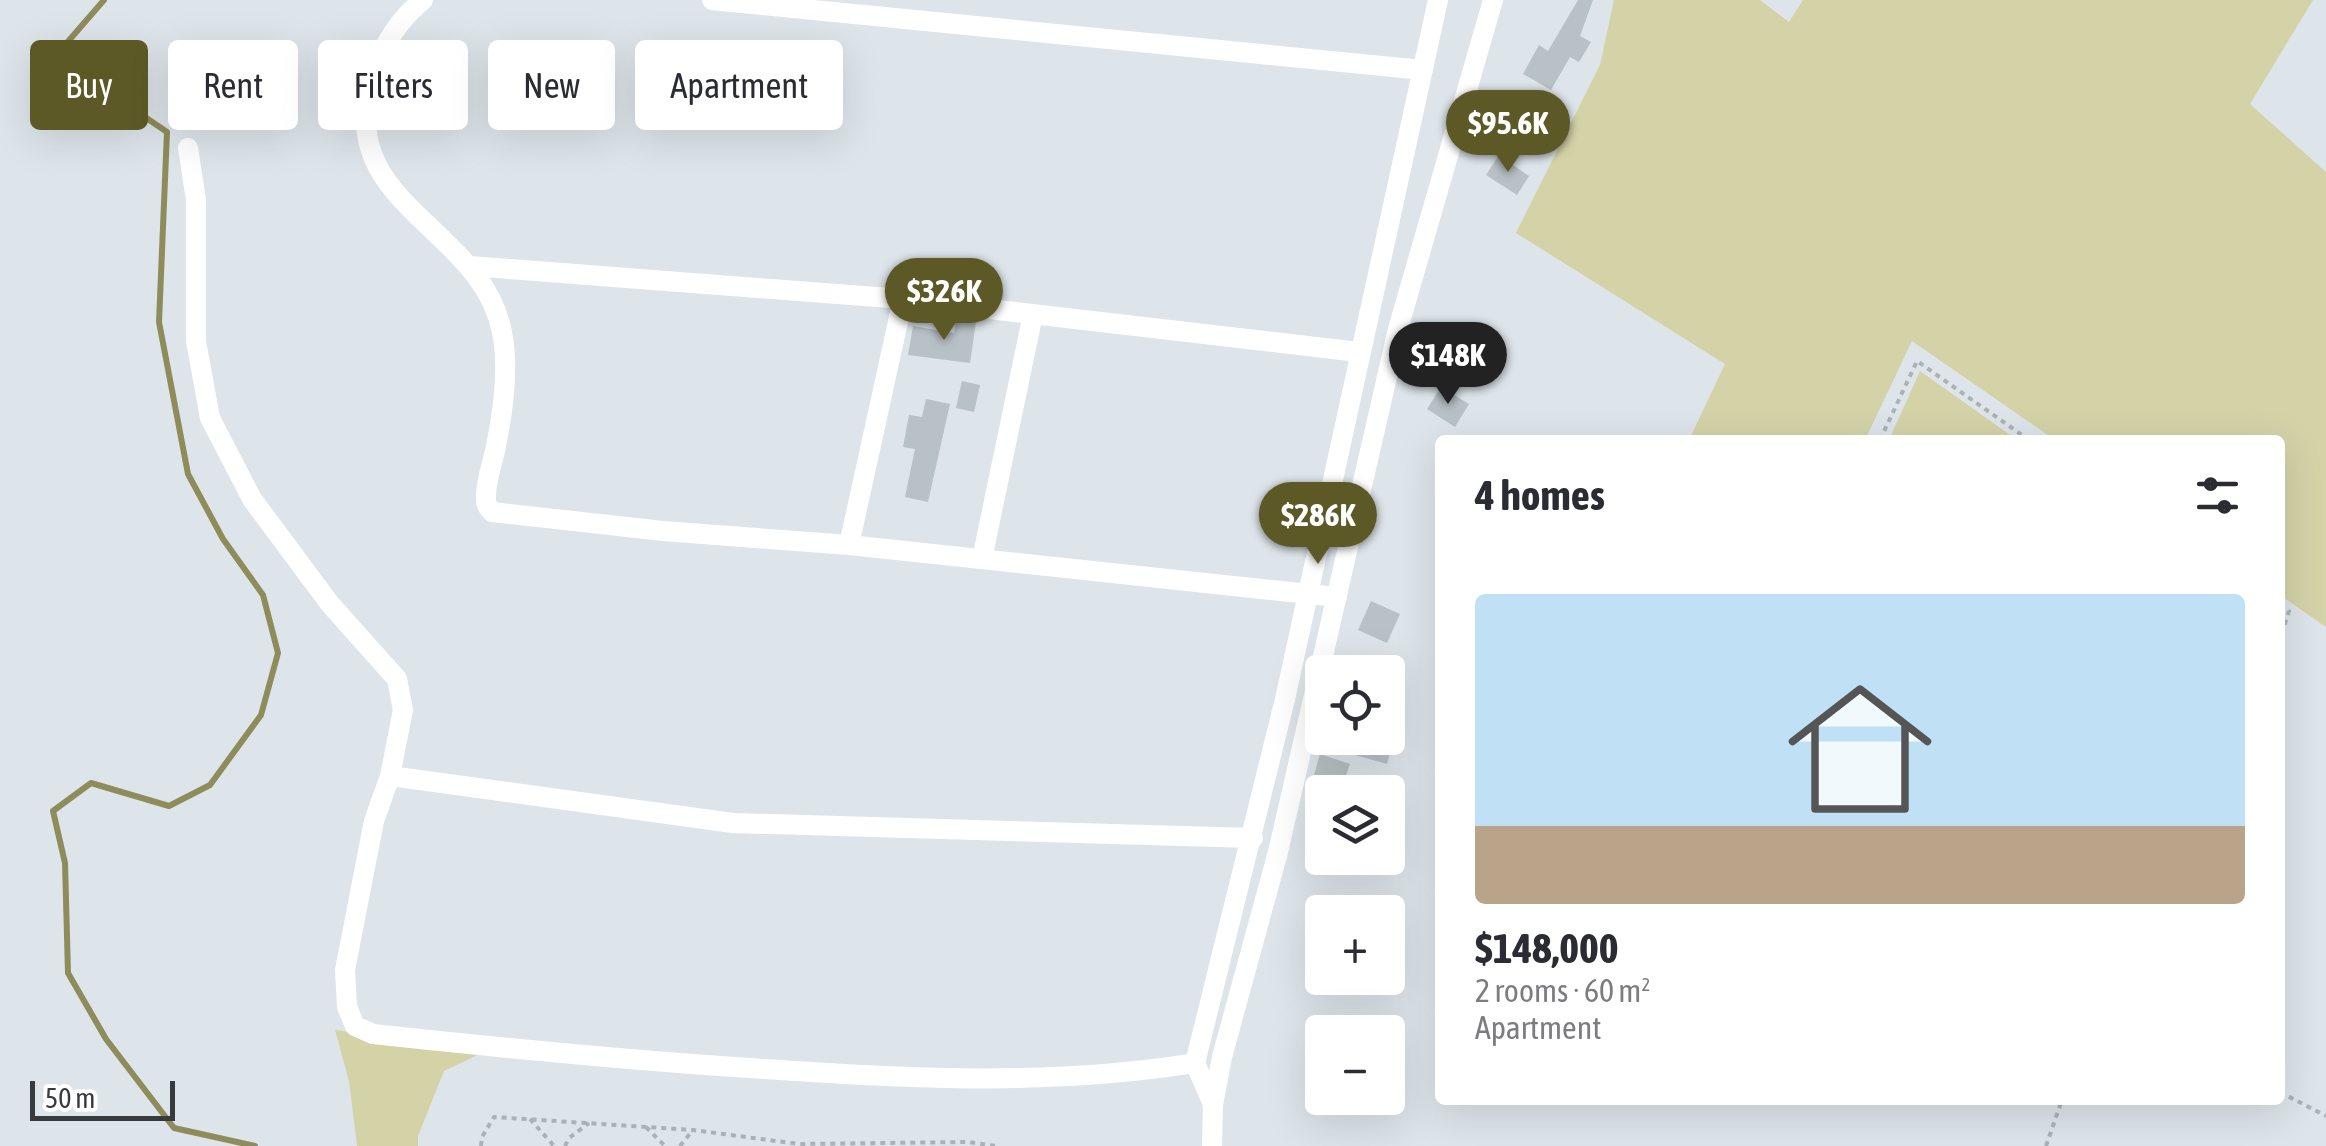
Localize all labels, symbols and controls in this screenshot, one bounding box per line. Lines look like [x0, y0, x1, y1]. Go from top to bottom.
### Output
chip: Buy [30, 40, 148, 130]
chip: Rent [168, 40, 298, 130]
chip: Filters [318, 40, 468, 130]
chip: New [488, 40, 615, 130]
chip: Apartment [635, 40, 843, 130]
pin: $95.6K [1427, 90, 1589, 175]
text: $95.6K [1468, 104, 1548, 141]
pin: $326K [874, 258, 1014, 343]
text: $326K [907, 272, 981, 309]
pin: $148K [1378, 322, 1518, 407]
text: $148K [1411, 336, 1485, 373]
icon: filters [2190, 468, 2245, 523]
text: 4 homes [1475, 471, 1605, 519]
pin: $286K [1248, 482, 1388, 567]
text: $286K [1281, 496, 1355, 533]
map controls [1305, 655, 1405, 1115]
button: locate [1305, 655, 1405, 755]
icon: home [1770, 659, 1950, 839]
button: layers [1305, 775, 1405, 875]
button: + [1305, 895, 1405, 995]
text: $148,000 [1475, 924, 1619, 972]
text: 2 rooms · 60 m² [1475, 972, 1650, 1009]
text: Apartment [1475, 1009, 1601, 1046]
button: − [1305, 1015, 1405, 1115]
scale bar [30, 1076, 175, 1120]
text: 50 m [45, 1082, 95, 1114]

